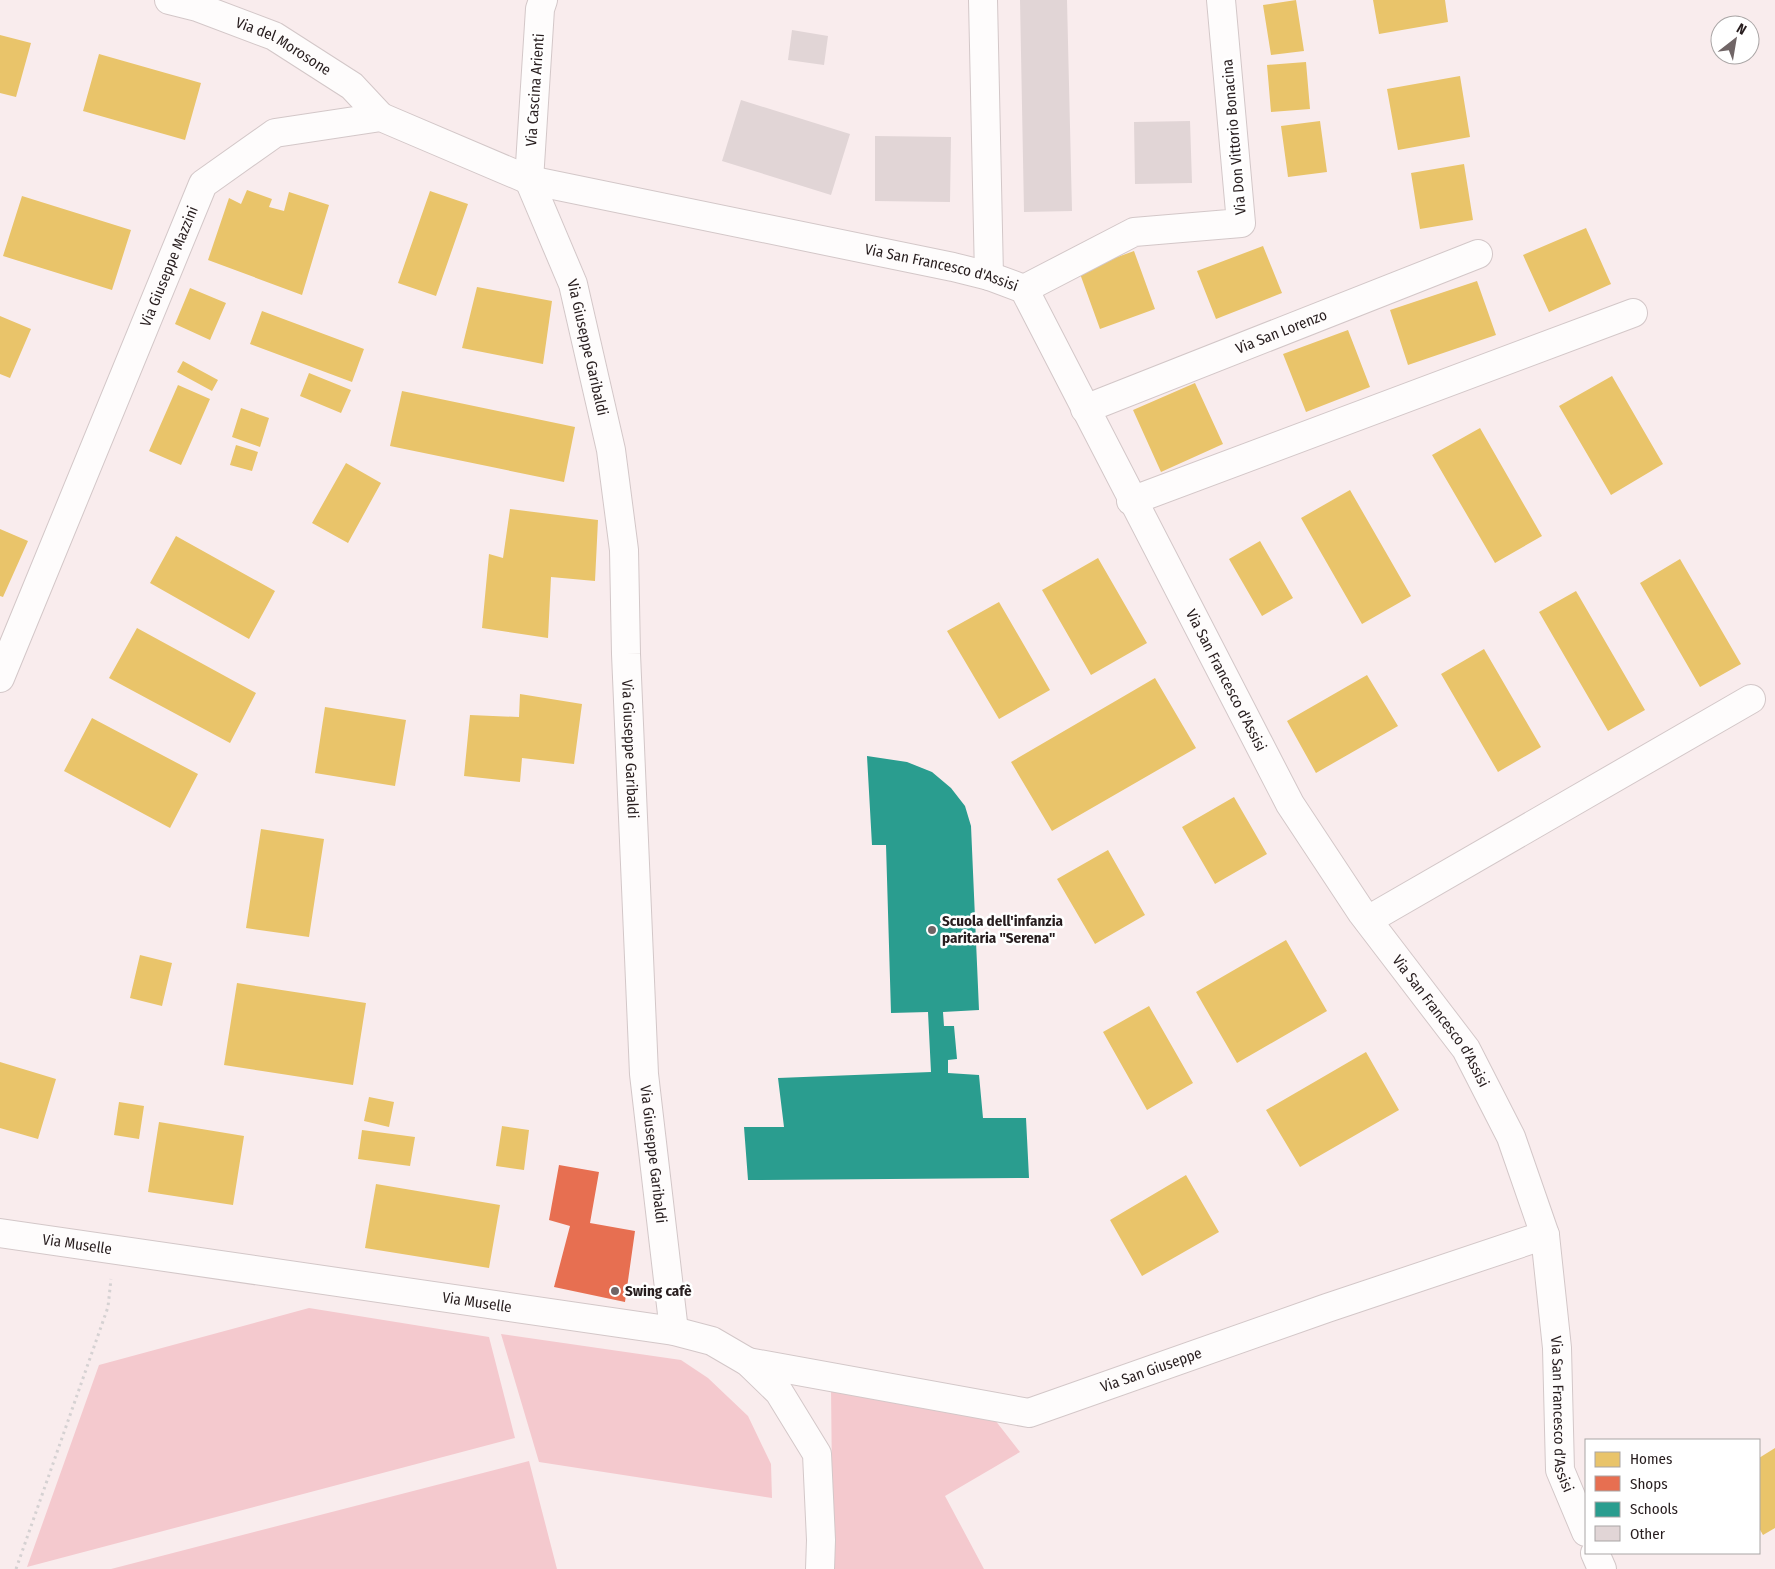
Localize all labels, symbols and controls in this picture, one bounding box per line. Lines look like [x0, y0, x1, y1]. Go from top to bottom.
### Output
street label: Via del Morosone [233, 13, 334, 79]
north arrow [1710, 15, 1760, 65]
text: N [1733, 20, 1749, 39]
street label: Via Cascina Arienti [522, 33, 548, 147]
street label: Via Don Vittorio Bonacina [1218, 58, 1250, 216]
street label: Via Giuseppe Mazzini [136, 203, 202, 329]
street label: Via San Francesco d'Assisi [863, 240, 1021, 295]
street label: Via Giuseppe Garibaldi [563, 277, 612, 417]
street label: Via San Lorenzo [1233, 305, 1330, 358]
street label: Via San Francesco d'Assisi [1182, 606, 1270, 754]
street label: Via Giuseppe Garibaldi [618, 679, 642, 819]
place label: Scuola dell'infanzia paritaria "Serena" [942, 912, 1064, 947]
marker: Scuola dell'infanzia paritaria "Serena" [926, 924, 938, 936]
street label: Via San Francesco d'Assisi [1389, 952, 1493, 1090]
street label: Via Giuseppe Garibaldi [636, 1084, 670, 1224]
street label: Via Muselle [41, 1230, 113, 1258]
place label: Swing cafè [625, 1282, 692, 1300]
marker: Swing cafè [609, 1285, 621, 1297]
street label: Via Muselle [441, 1288, 513, 1316]
street label: Via San Francesco d'Assisi [1547, 1335, 1577, 1495]
street label: Via San Giuseppe [1098, 1344, 1204, 1396]
legend [1585, 1439, 1760, 1554]
text: Homes [1630, 1450, 1672, 1468]
text: Shops [1630, 1475, 1668, 1493]
text: Schools [1630, 1500, 1678, 1518]
text: Other [1630, 1525, 1666, 1543]

